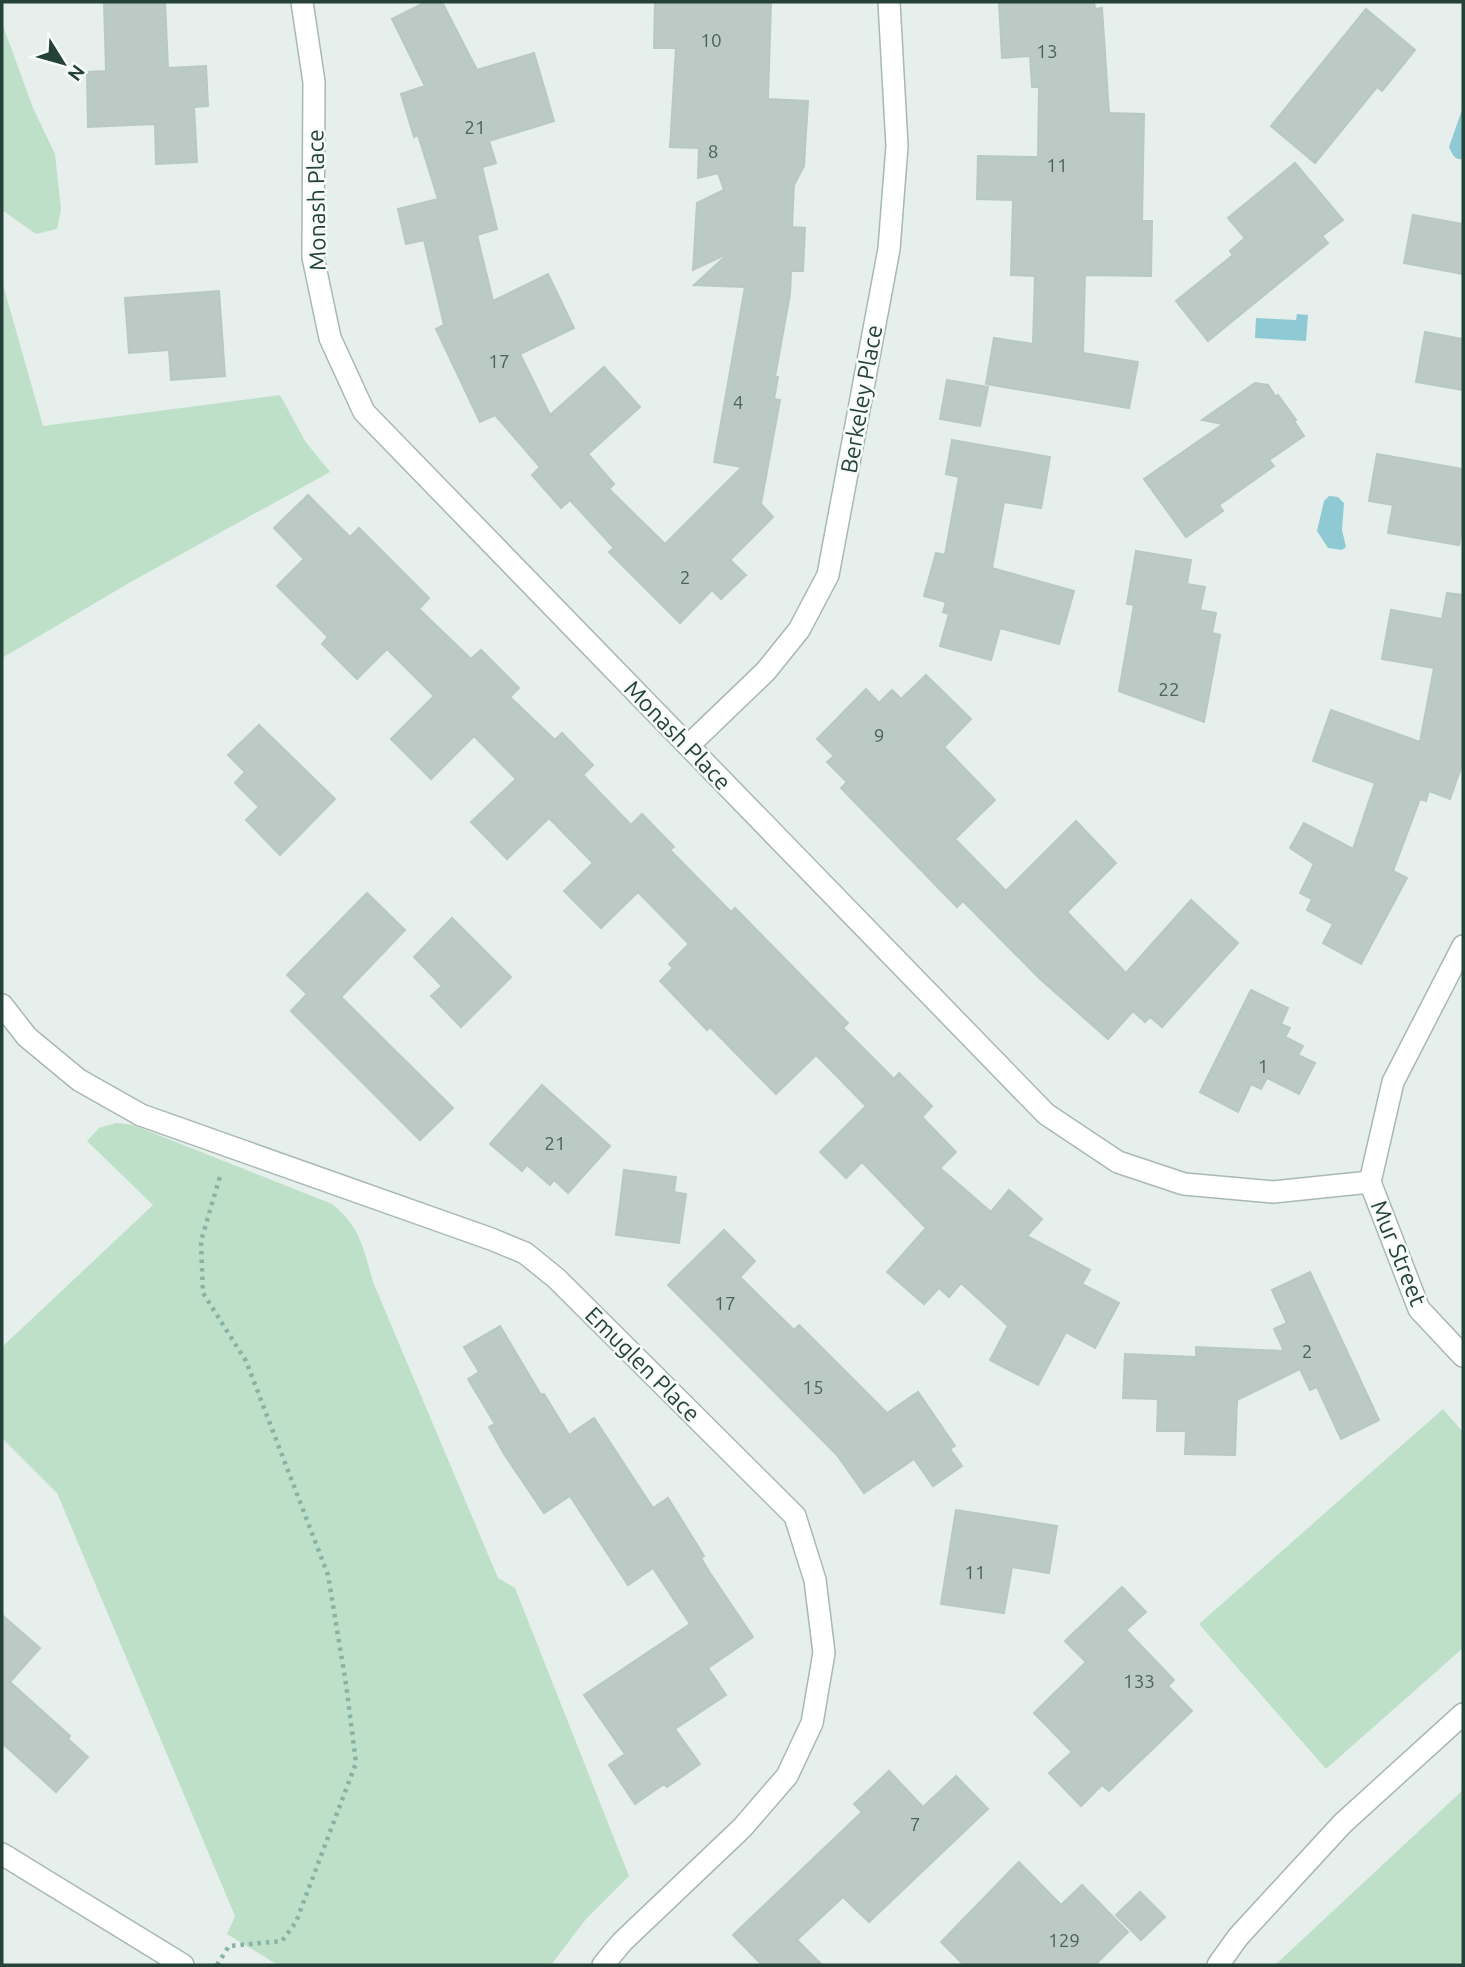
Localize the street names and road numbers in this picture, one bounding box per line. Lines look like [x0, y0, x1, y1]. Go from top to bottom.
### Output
street label: Monash Place [302, 129, 330, 271]
street label: Berkeley Place [836, 323, 886, 475]
street label: Monash Place [620, 675, 736, 795]
street label: Mur Street [1367, 1197, 1431, 1309]
street label: Emuglen Place [581, 1302, 705, 1426]

